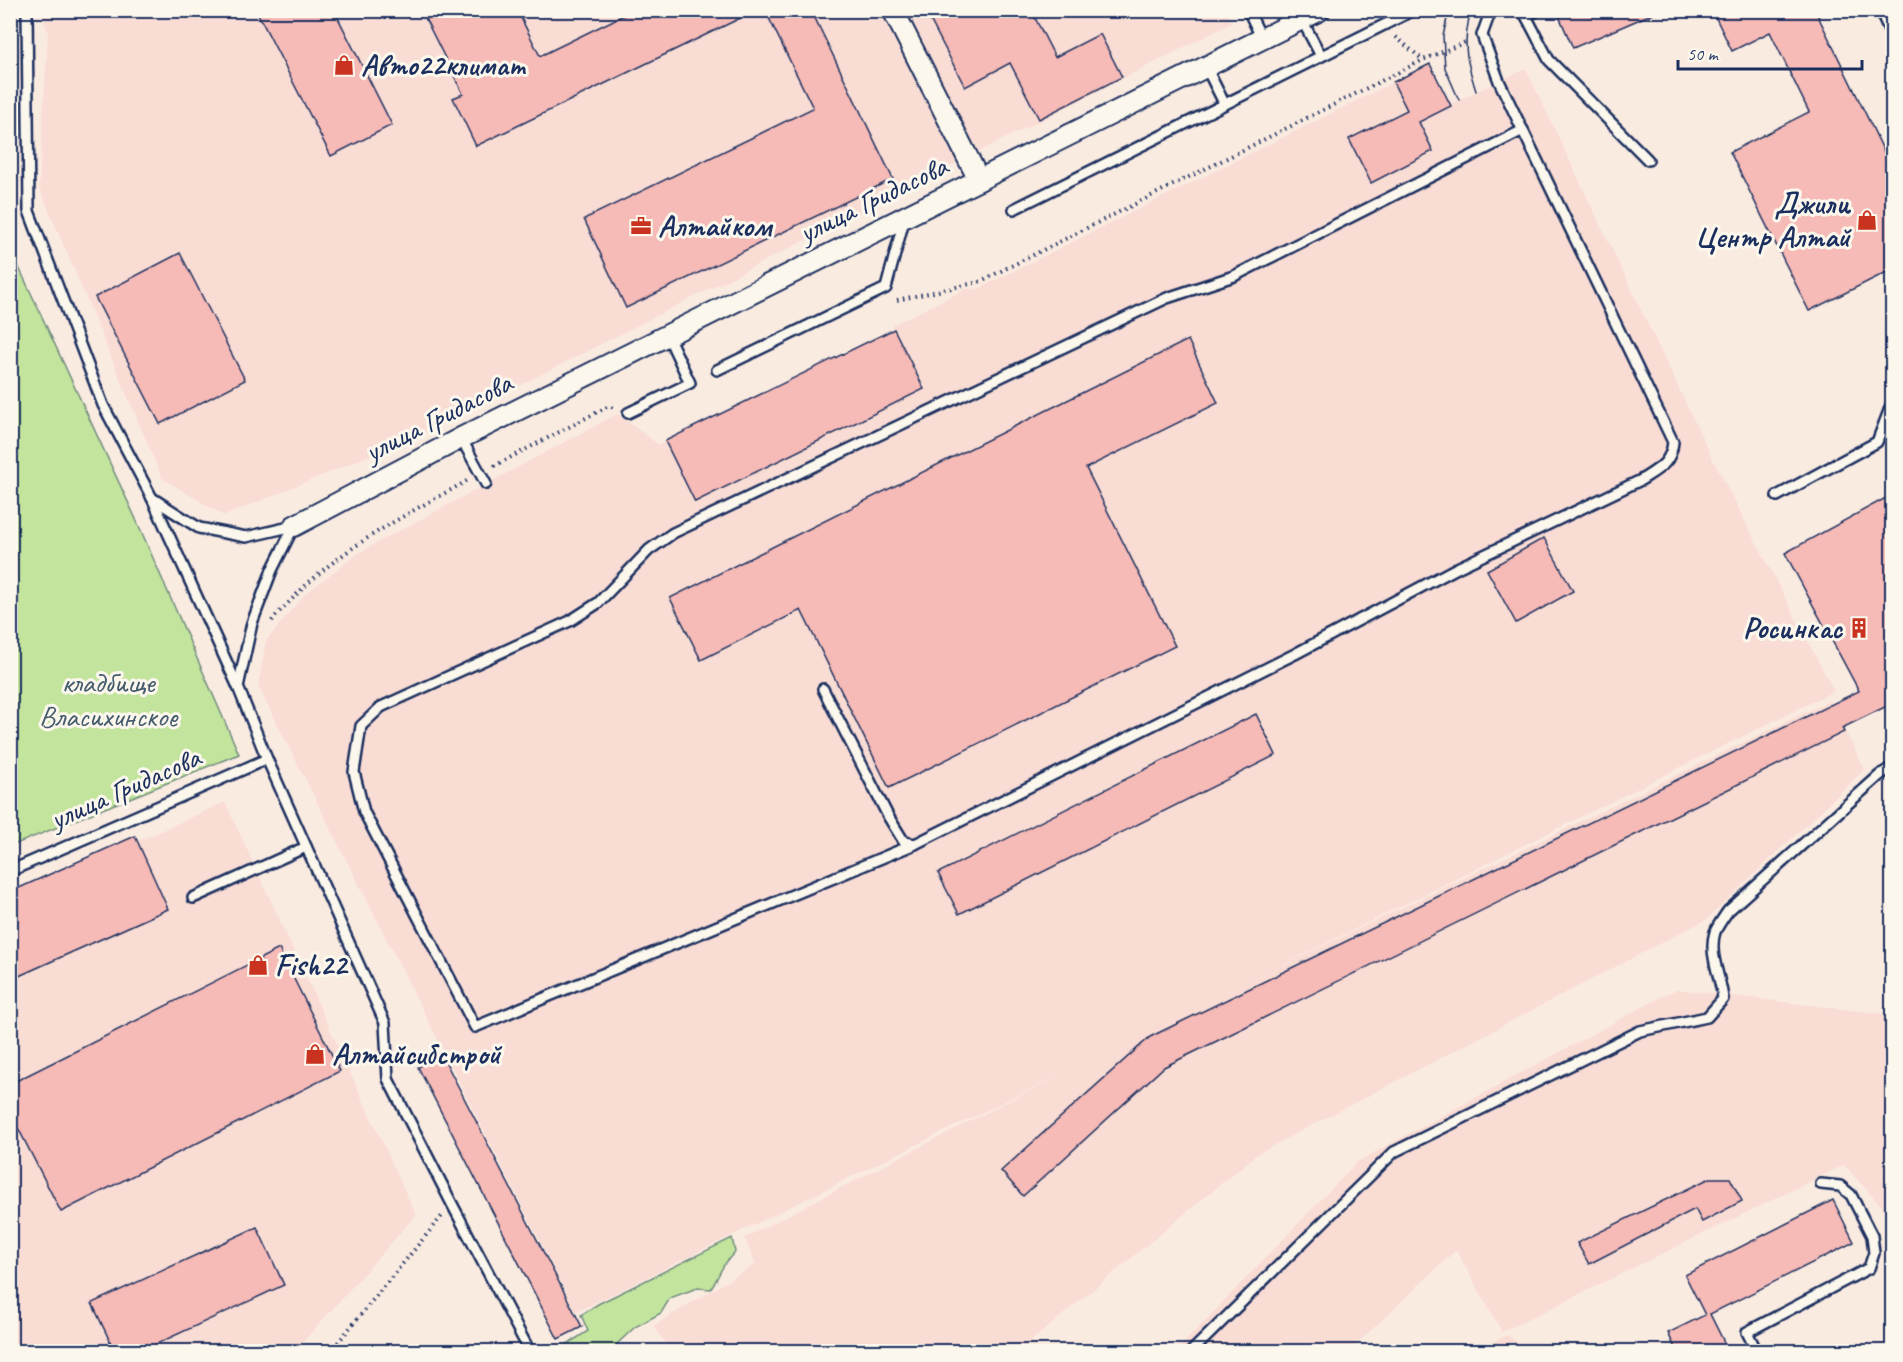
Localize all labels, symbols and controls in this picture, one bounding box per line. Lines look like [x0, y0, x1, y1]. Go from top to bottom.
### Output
scale bar [1678, 33, 1862, 71]
text: 50 m [1687, 43, 1720, 65]
place label: Авто22климат [361, 46, 527, 84]
shop icon: Авто22климат [332, 53, 356, 77]
street label: улица Гридасова [791, 146, 955, 252]
place label: Джили Центр Алтай [1695, 184, 1852, 256]
place label: Алтайком [658, 207, 773, 245]
shop icon: Джили Центр Алтай [1855, 208, 1879, 232]
office icon: Алтайком [629, 214, 653, 238]
street label: улица Гридасова [356, 363, 520, 471]
place label: Росинкас [1743, 609, 1844, 647]
building icon: Росинкас [1847, 616, 1871, 640]
park label: кладбище Власихинское [39, 663, 179, 735]
street label: улица Гридасова [42, 737, 208, 839]
place label: Fish22 [275, 946, 349, 984]
shop icon: Fish22 [246, 953, 270, 977]
place label: Алтайсибстрой [332, 1035, 503, 1073]
shop icon: Алтайсибстрой [303, 1042, 327, 1066]

